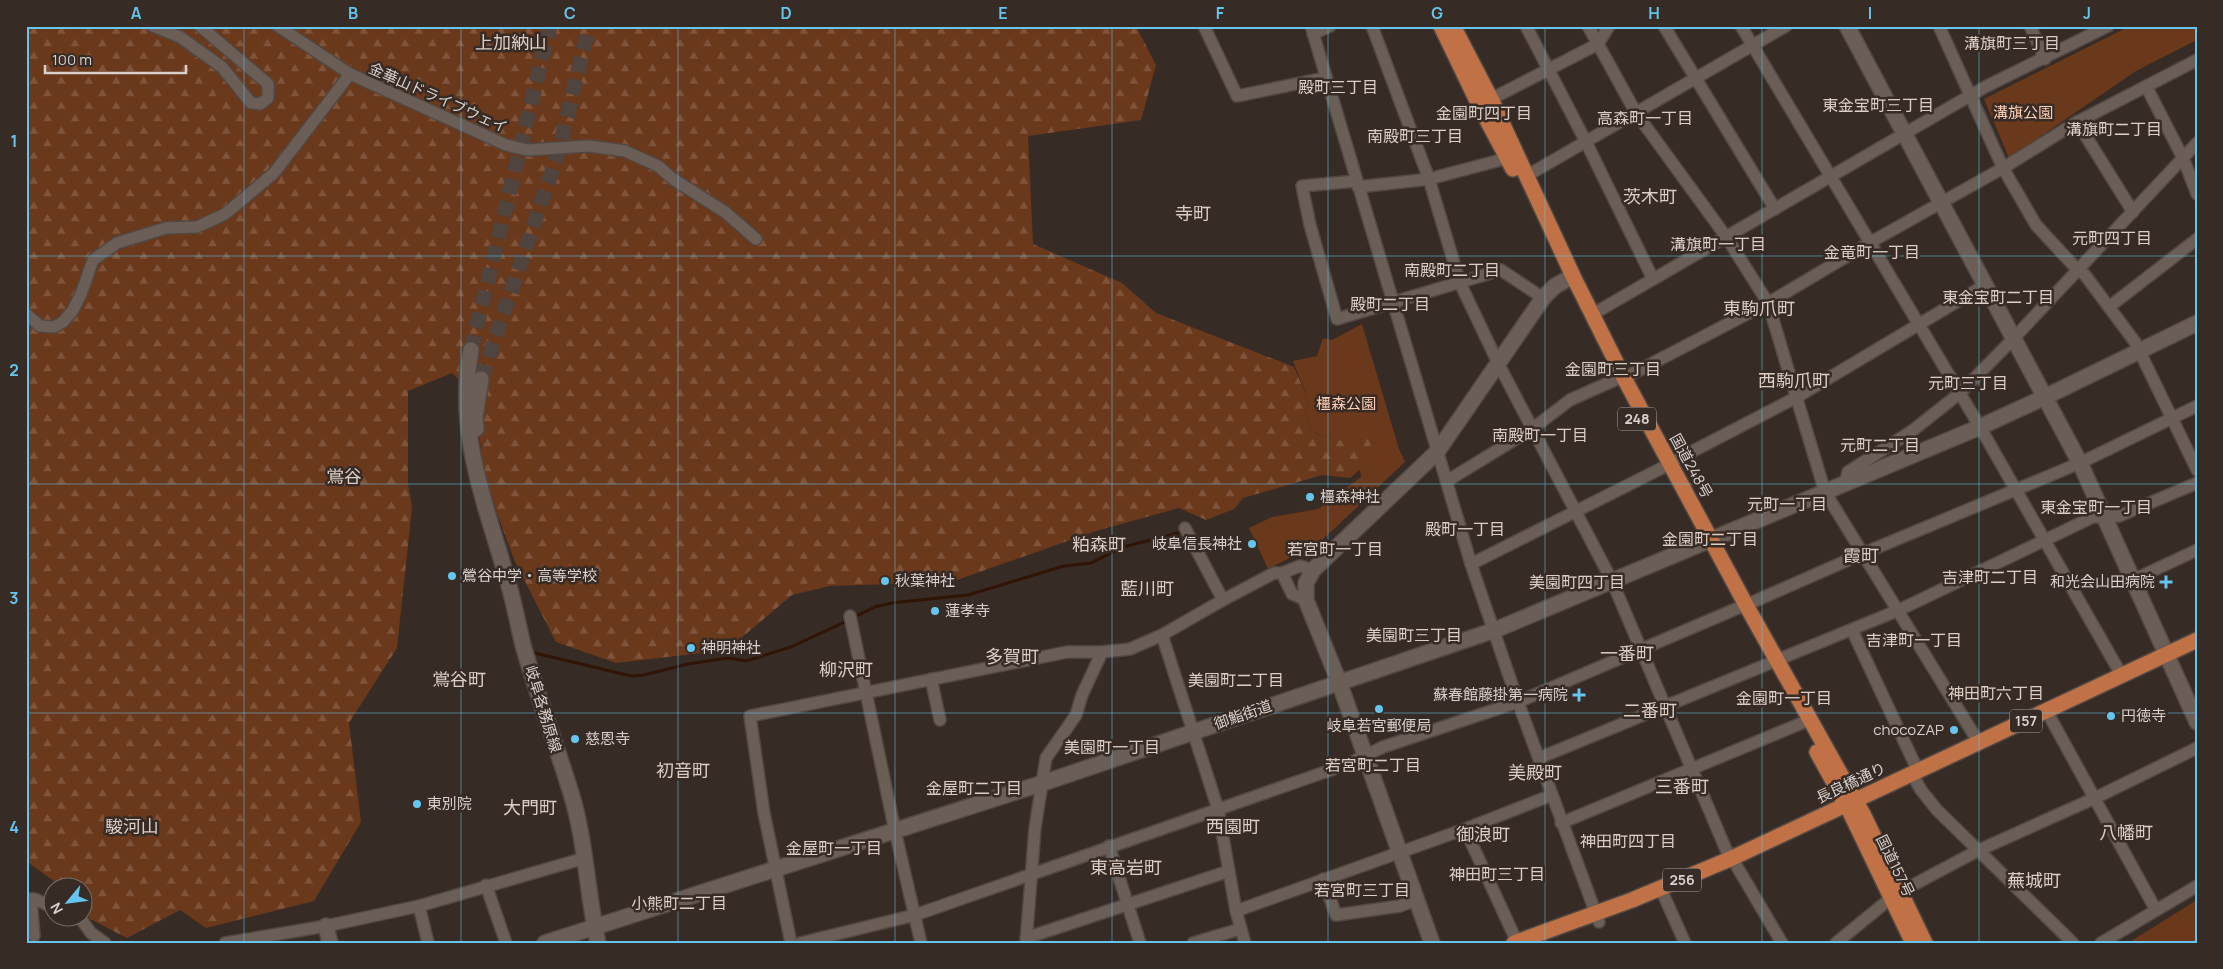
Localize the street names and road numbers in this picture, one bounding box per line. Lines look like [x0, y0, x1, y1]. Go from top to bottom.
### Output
street label: 金華山ドライブウェイ [365, 57, 511, 138]
road number: 248 [1618, 408, 1656, 430]
street label: 国道248号 [1665, 430, 1718, 502]
street label: 岐阜各務原線 [520, 663, 567, 755]
street label: 御鮨街道 [1211, 695, 1275, 734]
road number: 157 [2010, 709, 2042, 732]
street label: 長良橋通り [1812, 757, 1889, 808]
street label: 国道157号 [1871, 831, 1920, 901]
road number: 256 [1663, 868, 1701, 892]

